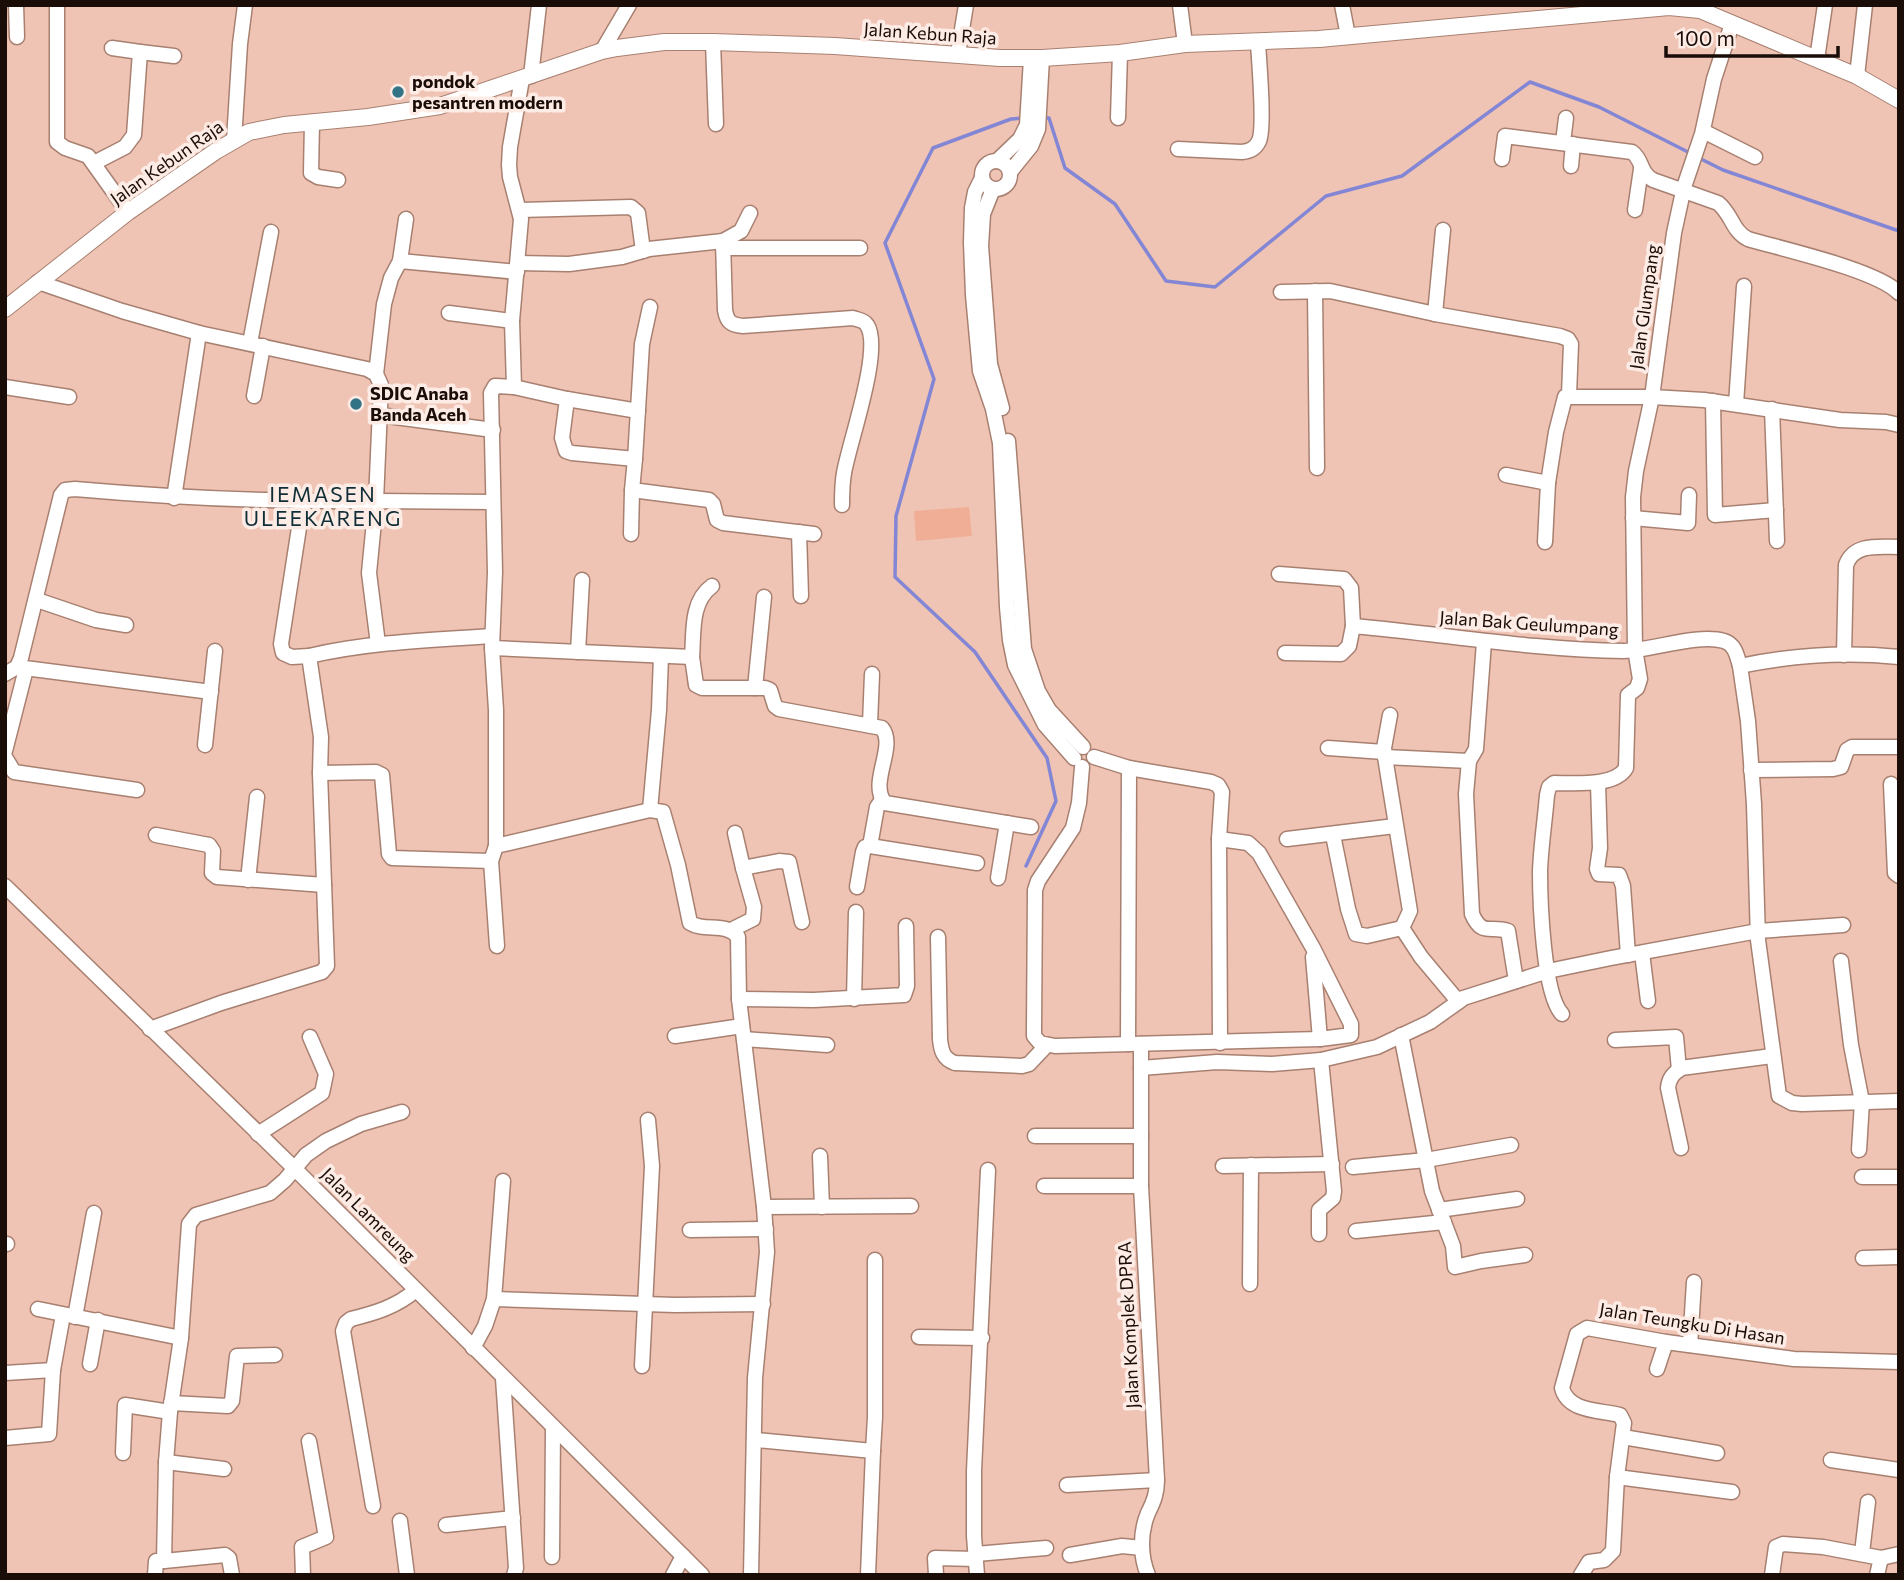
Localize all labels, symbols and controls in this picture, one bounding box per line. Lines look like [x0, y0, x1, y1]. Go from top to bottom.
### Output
scale bar [1666, 14, 1838, 58]
street label: Jalan Kebun Raja [863, 17, 997, 49]
text: 100 m [1676, 25, 1735, 50]
place label: pondok pesantren modern [412, 70, 563, 113]
marker: pondok pesantren modern [390, 84, 406, 100]
street label: Jalan Kebun Raja [106, 115, 227, 209]
street label: Jalan Glumpang [1624, 243, 1664, 371]
place label: SDIC Anaba Banda Aceh [370, 382, 468, 425]
marker: SDIC Anaba Banda Aceh [348, 396, 364, 412]
district label: IEMASEN ULEEKARENG [244, 481, 402, 530]
street label: Jalan Bak Geulumpang [1439, 606, 1620, 640]
street label: Jalan Lamreung [317, 1163, 421, 1266]
street label: Jalan Komplek DPRA [1113, 1241, 1143, 1409]
street label: Jalan Teungku Di Hasan [1598, 1297, 1787, 1349]

